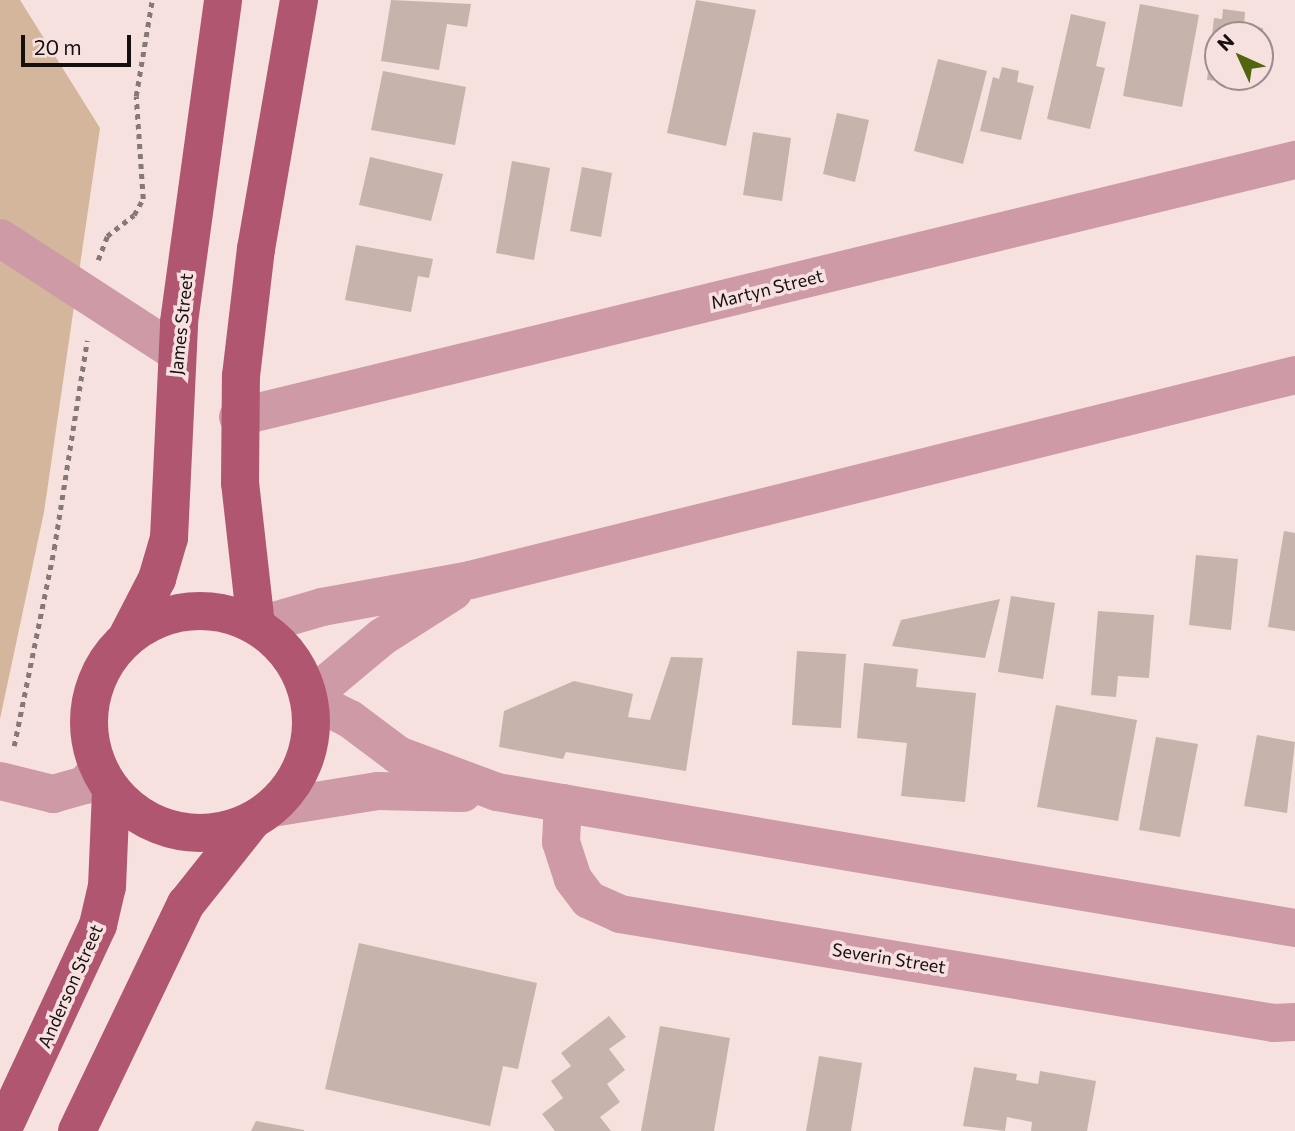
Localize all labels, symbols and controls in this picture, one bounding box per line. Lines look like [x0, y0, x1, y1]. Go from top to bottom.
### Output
scale bar [24, 21, 135, 65]
north arrow [1204, 21, 1274, 91]
text: N [1212, 29, 1238, 55]
text: 20 m [34, 34, 82, 59]
street label: Martyn Street [709, 265, 825, 313]
street label: James Street [165, 272, 197, 376]
street label: Anderson Street [33, 921, 107, 1051]
street label: Severin Street [831, 938, 947, 978]

